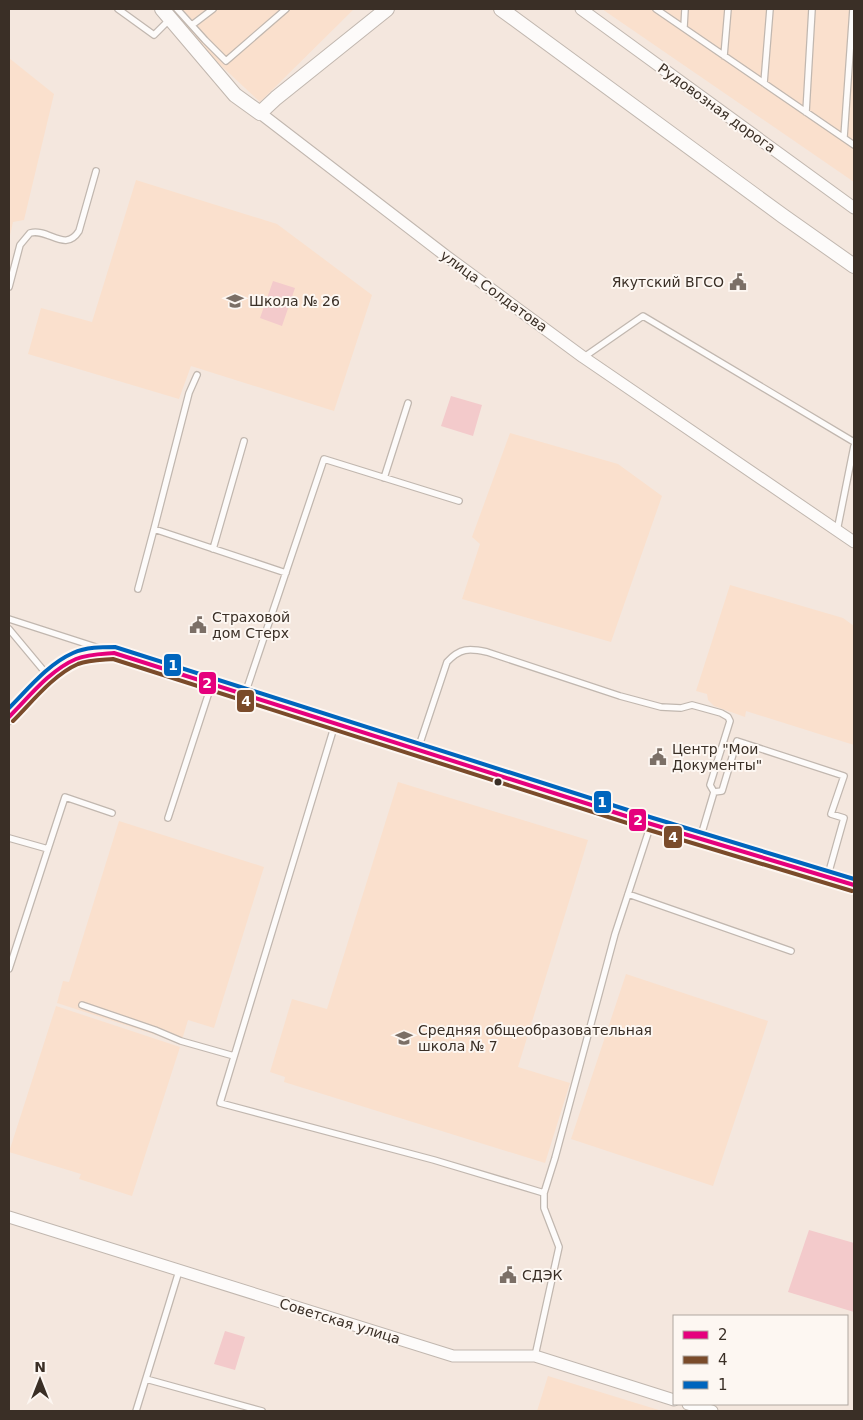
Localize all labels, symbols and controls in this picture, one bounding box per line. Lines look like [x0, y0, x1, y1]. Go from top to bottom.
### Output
street label: Рудовозная дорога [655, 60, 779, 156]
street label: улица Солдатова [438, 247, 550, 335]
public building icon: Якутский ВГСО [728, 272, 748, 292]
place label: Якутский ВГСО [612, 274, 724, 290]
school or university icon: Школа № 26 [225, 291, 245, 311]
place label: Школа № 26 [249, 293, 340, 309]
place label: Страховой дом Стерх [212, 609, 290, 641]
public building icon: Страховой дом Стерх [188, 615, 208, 635]
line badge: 1 [163, 653, 182, 677]
text: 1 [168, 657, 178, 673]
line badge: 2 [198, 671, 217, 695]
text: 2 [202, 675, 212, 691]
line badge: 4 [236, 689, 255, 713]
text: 4 [241, 693, 251, 709]
place label: Центр "Мои Документы" [672, 741, 762, 773]
public building icon: Центр "Мои Документы" [648, 747, 668, 767]
unlabelled marker [493, 777, 503, 787]
line badge: 1 [593, 790, 612, 814]
text: 1 [597, 794, 607, 810]
line badge: 2 [628, 808, 647, 832]
text: 2 [633, 812, 643, 828]
line badge: 4 [663, 825, 683, 849]
text: 4 [668, 829, 678, 845]
place label: Cредняя общеобразовательная школа № 7 [418, 1022, 652, 1054]
school or university icon: Cредняя общеобразовательная школа № 7 [394, 1028, 414, 1048]
public building icon: СДЭК [498, 1265, 518, 1285]
place label: СДЭК [522, 1267, 562, 1283]
street label: Советская улица [278, 1295, 402, 1347]
legend [673, 1315, 848, 1405]
text: 2 [718, 1326, 728, 1344]
text: 4 [718, 1351, 728, 1369]
north arrow [15, 1355, 65, 1405]
text: N [34, 1359, 46, 1375]
text: 1 [718, 1376, 728, 1394]

